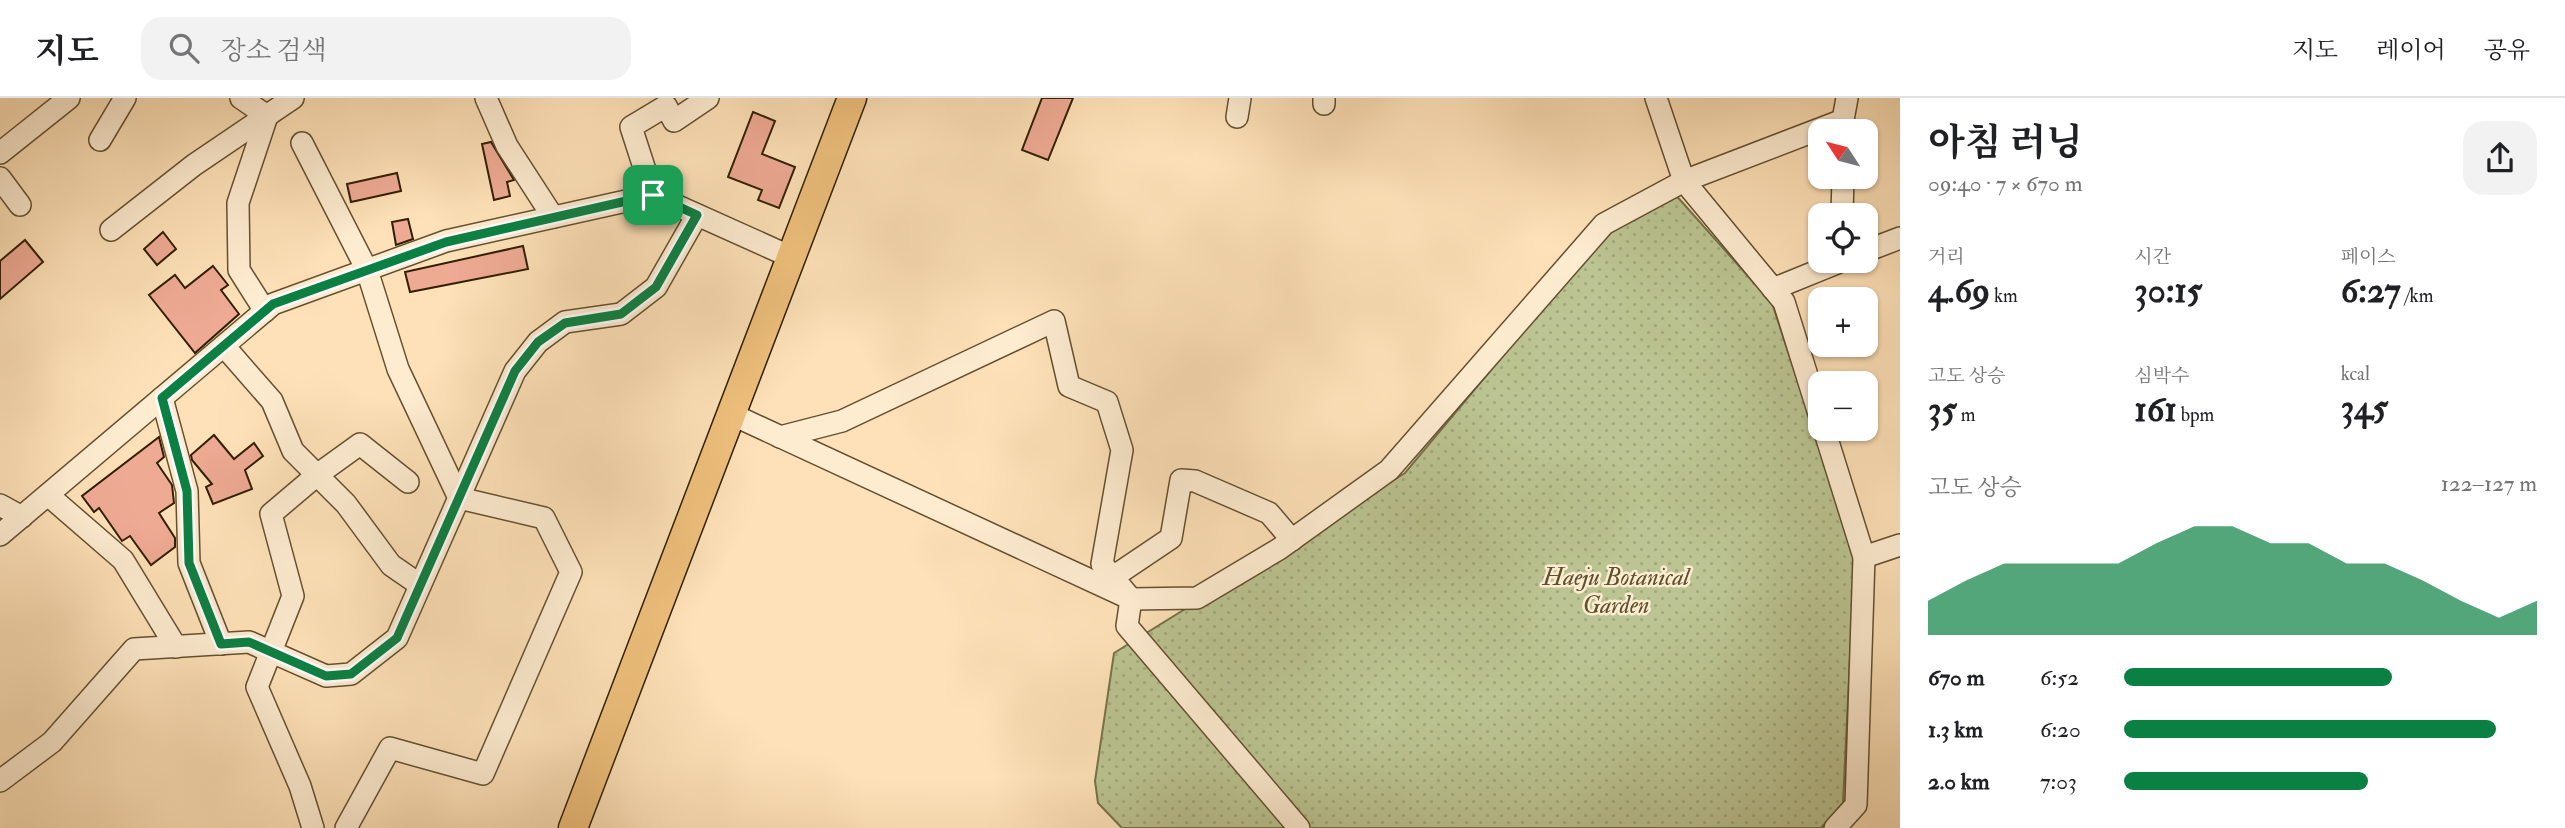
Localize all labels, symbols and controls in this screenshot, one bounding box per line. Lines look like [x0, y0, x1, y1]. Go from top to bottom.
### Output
search box [141, 17, 631, 80]
icon: search [165, 29, 203, 67]
text: 지도 [35, 31, 99, 72]
text: 장소 검색 [221, 35, 327, 67]
text: 지도 [2292, 35, 2338, 66]
text: 레이어 [2376, 35, 2446, 66]
text: 공유 [2484, 35, 2530, 66]
north arrow [1808, 119, 1878, 189]
map controls [1808, 119, 1878, 441]
text: 아침 러닝 [1928, 119, 2083, 167]
button: share [2463, 121, 2537, 195]
pin [623, 165, 683, 225]
text: 09:40 · 7 × 670 m [1928, 169, 2083, 198]
icon: arrive [634, 176, 672, 214]
button: locate [1808, 203, 1878, 273]
text: 거리 [1928, 245, 1965, 269]
text: 시간 [2134, 245, 2171, 269]
text: 페이스 [2341, 245, 2396, 269]
text: 4.69 [1928, 269, 1990, 313]
text: 30:15 [2134, 269, 2202, 313]
text: 6:27 [2341, 269, 2401, 313]
text: km [1990, 284, 2018, 308]
text: /km [2401, 284, 2433, 308]
button: + [1808, 287, 1878, 357]
text: kcal [2341, 362, 2370, 386]
text: 고도 상승 [1928, 364, 2005, 388]
text: 심박수 [2134, 364, 2189, 388]
button: − [1808, 371, 1878, 441]
text: 345 [2341, 386, 2388, 430]
text: 35 [1928, 388, 1957, 432]
text: 161 [2134, 388, 2177, 432]
text: m [1957, 403, 1976, 427]
text: bpm [2177, 403, 2214, 427]
text: 122–127 m [2441, 469, 2537, 498]
text: 고도 상승 [1928, 473, 2022, 502]
park label: Haeju Botanical Garden [1542, 562, 1692, 621]
text: 670 m [1928, 663, 1985, 692]
text: 6:52 [2040, 663, 2079, 692]
text: 1.3 km [1928, 715, 1983, 744]
text: 6:20 [2040, 715, 2081, 744]
text: 2.0 km [1928, 767, 1990, 796]
text: 7:03 [2040, 767, 2077, 796]

